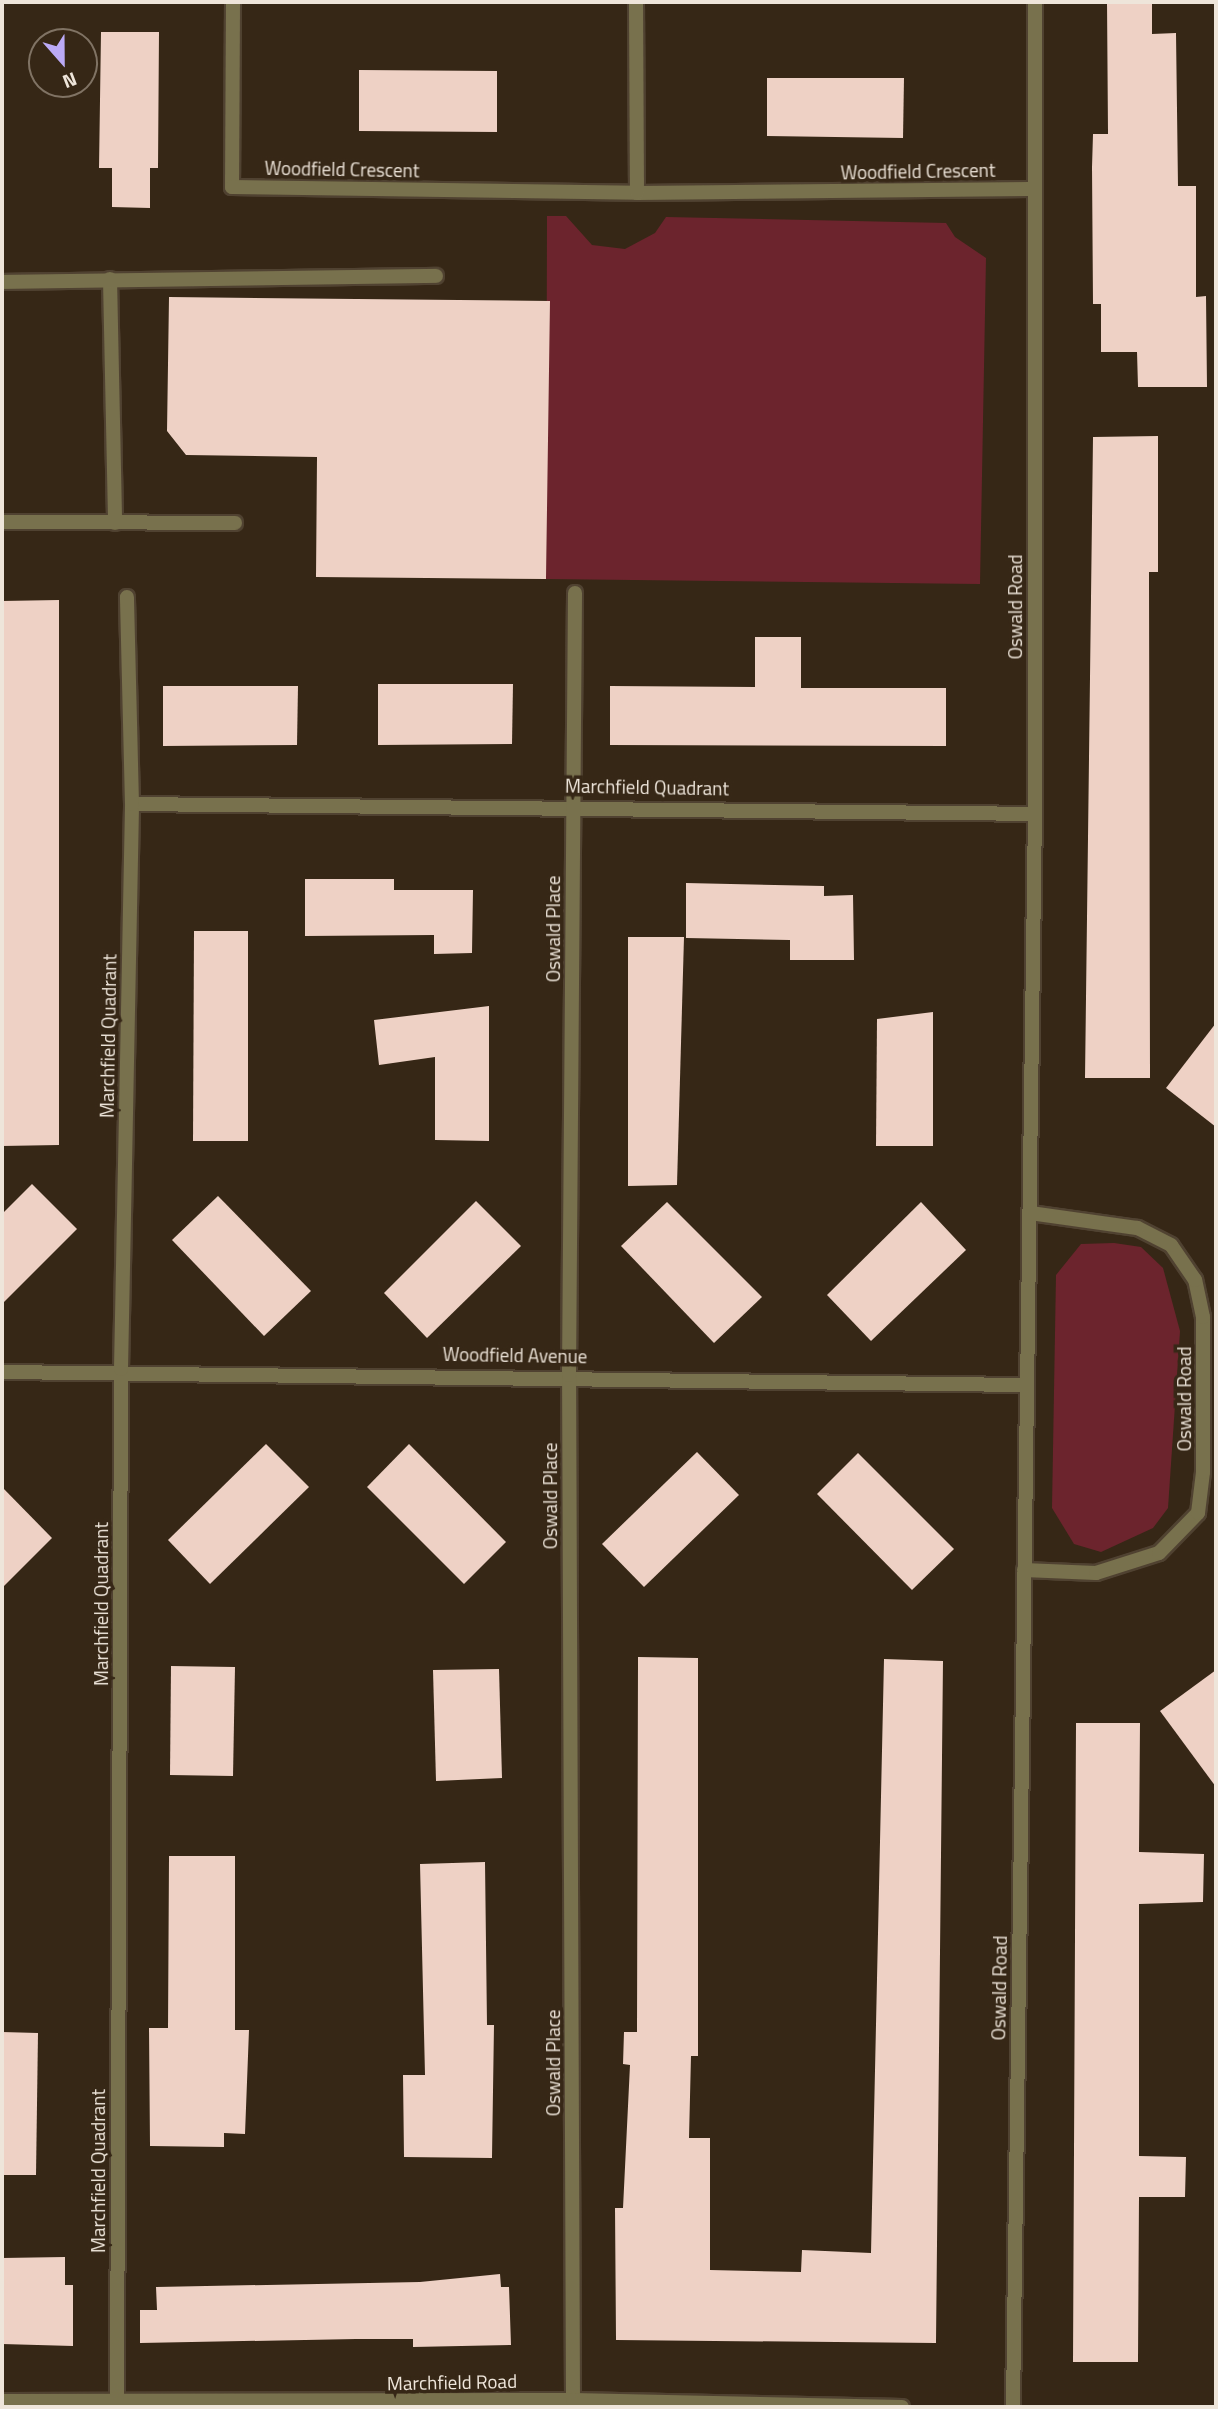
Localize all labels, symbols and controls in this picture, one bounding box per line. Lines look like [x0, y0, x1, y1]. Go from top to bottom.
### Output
north arrow [28, 28, 98, 98]
text: N [59, 65, 81, 97]
street label: Woodfield Crescent [264, 156, 420, 182]
street label: Woodfield Crescent [840, 158, 996, 184]
street label: Oswald Road [1004, 555, 1026, 659]
street label: Marchfield Quadrant [565, 774, 729, 800]
street label: Oswald Place [542, 876, 564, 982]
street label: Marchfield Quadrant [95, 954, 121, 1118]
street label: Woodfield Avenue [442, 1342, 588, 1368]
street label: Oswald Road [1173, 1347, 1195, 1451]
street label: Oswald Place [539, 1443, 561, 1549]
street label: Marchfield Quadrant [90, 1522, 112, 1686]
street label: Oswald Road [987, 1935, 1011, 2041]
street label: Oswald Place [542, 2010, 564, 2116]
street label: Marchfield Quadrant [87, 2089, 109, 2253]
street label: Marchfield Road [387, 2369, 517, 2395]

